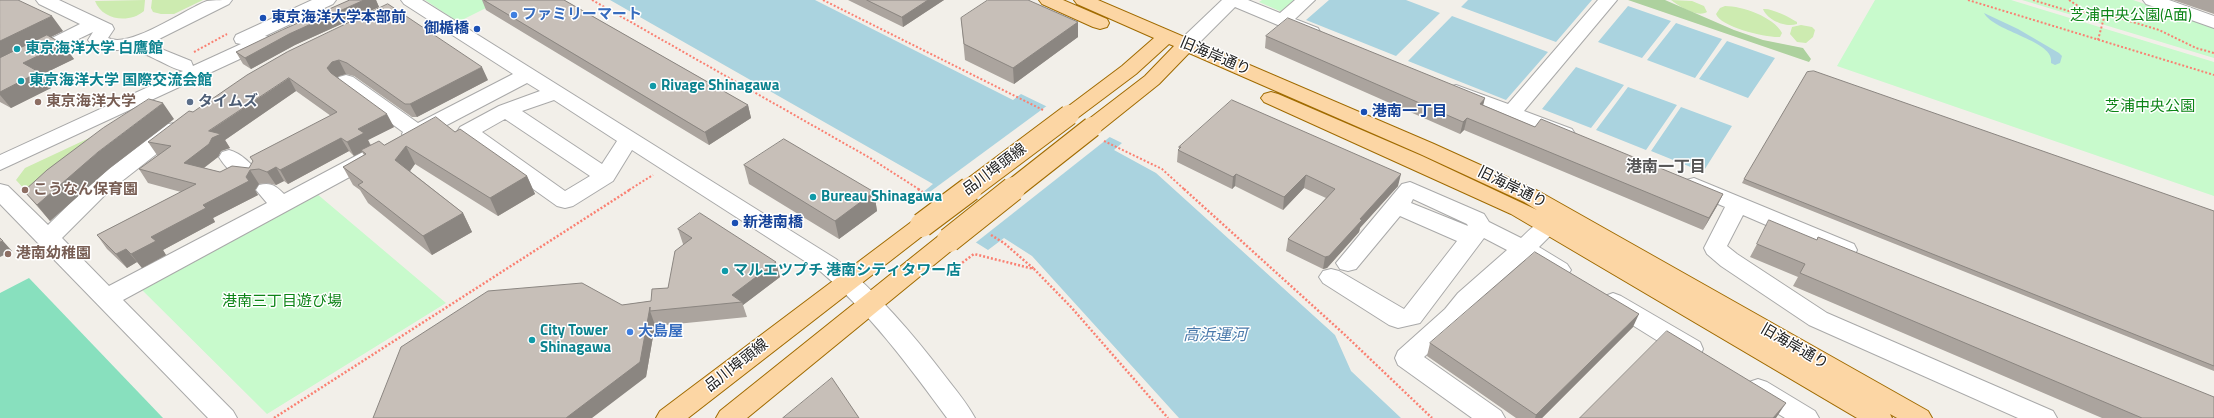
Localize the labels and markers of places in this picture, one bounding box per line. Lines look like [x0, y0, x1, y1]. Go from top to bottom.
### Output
place label: ファミリーマート [522, 6, 642, 24]
place label: 東京海洋大学本部前 [271, 9, 406, 27]
marker: ファミリーマート [509, 10, 519, 20]
marker: 東京海洋大学本部前 [258, 13, 268, 23]
place label: 御楯橋 [424, 20, 469, 38]
marker: 御楯橋 [472, 24, 482, 34]
place label: 東京海洋大学 白鷹館 [25, 40, 163, 58]
marker: 東京海洋大学 白鷹館 [12, 44, 22, 54]
place label: 東京海洋大学 国際交流会館 [29, 72, 212, 90]
marker: 東京海洋大学 国際交流会館 [16, 76, 26, 86]
place label: Rivage Shinagawa [661, 77, 779, 95]
marker: Rivage Shinagawa [648, 81, 658, 91]
place label: 東京海洋大学 [46, 93, 136, 111]
place label: タイムズ [198, 93, 258, 111]
marker: 東京海洋大学 [33, 97, 43, 107]
marker: タイムズ [185, 97, 195, 107]
place label: 港南一丁目 [1372, 103, 1447, 121]
marker: 港南一丁目 [1359, 107, 1369, 117]
place label: こうなん保育園 [33, 181, 138, 199]
marker: こうなん保育園 [20, 185, 30, 195]
place label: Bureau Shinagawa [821, 188, 942, 206]
marker: Bureau Shinagawa [808, 192, 818, 202]
place label: 新港南橋 [743, 214, 803, 232]
marker: 新港南橋 [730, 218, 740, 228]
place label: 港南幼稚園 [16, 245, 91, 263]
marker: 港南幼稚園 [3, 249, 13, 259]
place label: マルエツプチ 港南シティタワー店 [733, 262, 961, 280]
marker: マルエツプチ 港南シティタワー店 [720, 266, 730, 276]
place label: City Tower Shinagawa [540, 322, 611, 357]
place label: 大島屋 [638, 323, 683, 341]
marker: 大島屋 [625, 327, 635, 337]
marker: City Tower Shinagawa [527, 335, 537, 345]

